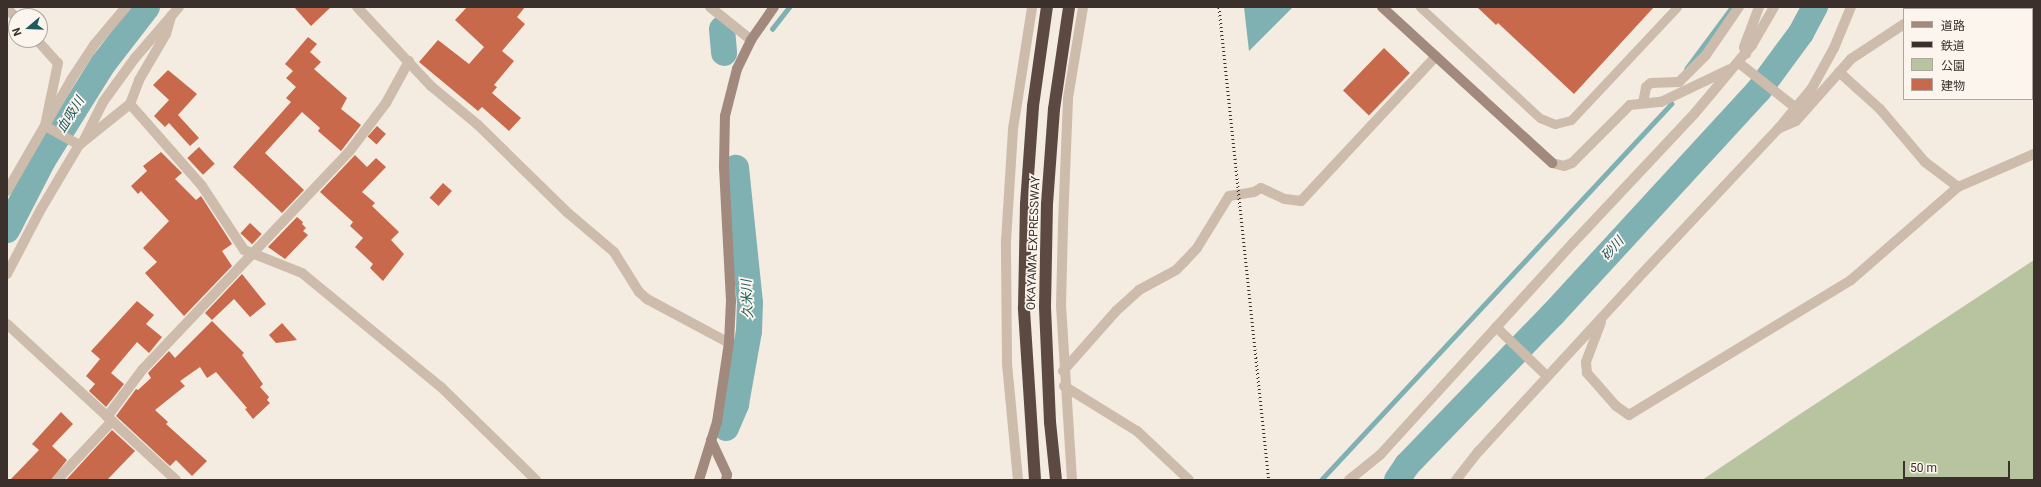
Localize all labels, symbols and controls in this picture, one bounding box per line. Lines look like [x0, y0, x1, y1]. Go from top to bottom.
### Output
north arrow [8, 8, 48, 48]
legend [1903, 8, 2033, 100]
text: 道路 [1941, 19, 1965, 33]
text: N [10, 26, 25, 38]
text: 鉄道 [1941, 39, 1965, 53]
text: 公園 [1941, 59, 1965, 73]
text: 建物 [1941, 79, 1965, 93]
water label: 血吸川 [54, 94, 88, 136]
street label: OKAYAMA EXPRESSWAY [1024, 176, 1044, 310]
water label: 砂川 [1599, 234, 1627, 264]
water label: 久米川 [739, 279, 757, 319]
scale bar [1905, 453, 2012, 479]
text: 50 m [1910, 461, 1937, 475]

